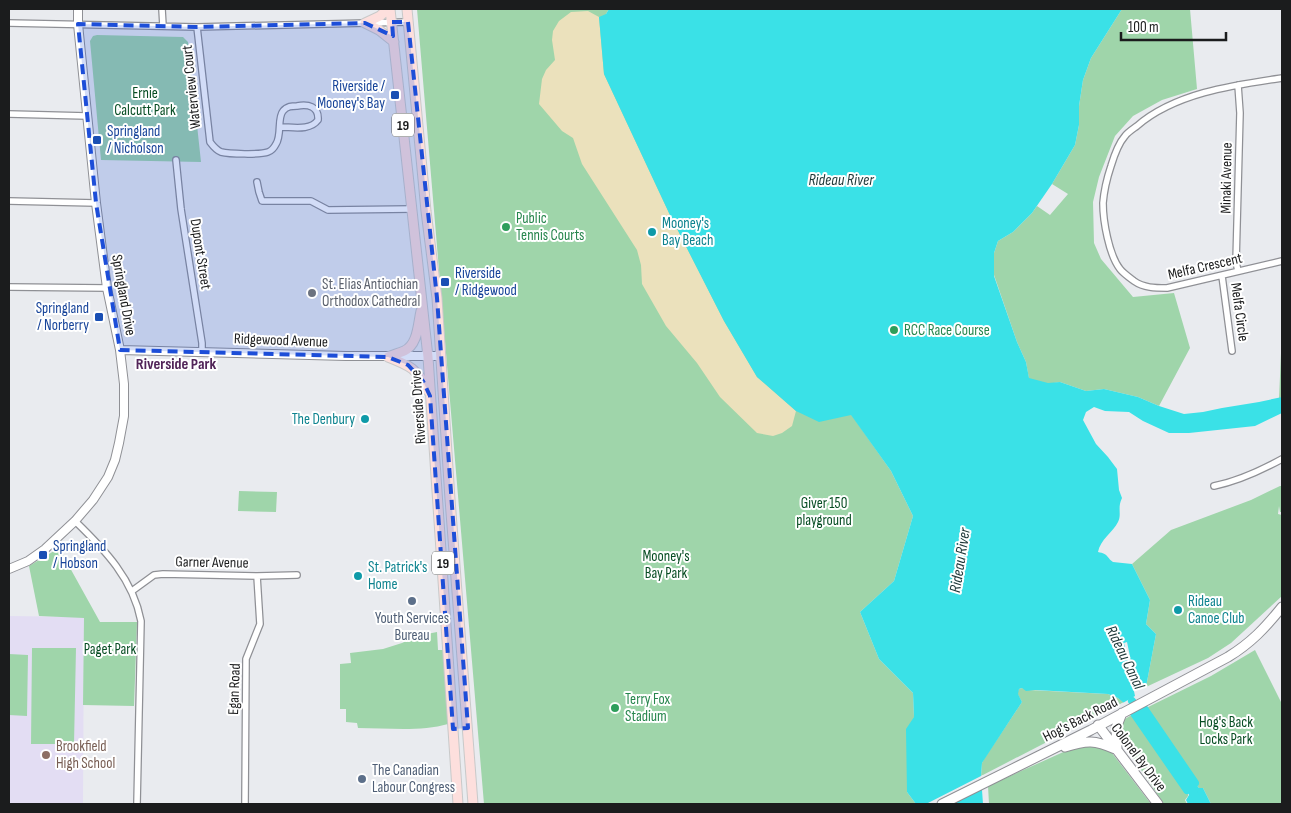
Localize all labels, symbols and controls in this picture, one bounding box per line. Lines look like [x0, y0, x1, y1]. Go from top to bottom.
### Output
scale bar [1121, 10, 1226, 42]
text: 100 m [1128, 18, 1159, 37]
street label: Waterview Court [178, 44, 205, 130]
place label: Riverside / Mooney's Bay [317, 77, 386, 113]
park label: Ernie Calcutt Park [114, 84, 176, 120]
marker: Riverside / Mooney's Bay [389, 89, 401, 101]
road number: 19 [392, 114, 414, 136]
place label: Springland / Nicholson [107, 122, 164, 158]
marker: Springland / Nicholson [91, 134, 103, 146]
street label: Minaki Avenue [1216, 142, 1237, 214]
water label: Rideau River [808, 171, 874, 190]
place label: Public Tennis Courts [516, 209, 585, 245]
place label: Mooney's Bay Beach [662, 214, 713, 250]
street label: Dupont Street [186, 217, 216, 291]
marker: Public Tennis Courts [500, 221, 512, 233]
marker: Mooney's Bay Beach [646, 226, 658, 238]
street label: Melfa Crescent [1166, 249, 1245, 284]
street label: Springland Drive [107, 253, 140, 337]
place label: Riverside / Ridgewood [455, 264, 517, 300]
place label: St. Elias Antiochian Orthodox Cathedral [322, 275, 420, 311]
marker: Riverside / Ridgewood [439, 276, 451, 288]
street label: Melfa Circle [1226, 282, 1253, 343]
marker: St. Elias Antiochian Orthodox Cathedral [306, 287, 318, 299]
place label: Springland / Norberry [36, 299, 89, 335]
marker: Springland / Norberry [93, 311, 105, 323]
place label: RCC Race Course [904, 321, 990, 340]
marker: RCC Race Course [888, 324, 900, 336]
street label: Ridgewood Avenue [234, 329, 328, 352]
district label: Riverside Park [136, 355, 216, 374]
street label: Riverside Drive [406, 369, 431, 445]
place label: The Denbury [292, 410, 355, 429]
marker: The Denbury [359, 413, 371, 425]
park label: Giver 150 playground [796, 494, 852, 530]
water label: Rideau River [946, 526, 975, 594]
place label: Springland / Hobson [53, 537, 106, 573]
park label: Mooney's Bay Park [642, 547, 690, 583]
marker: Springland / Hobson [37, 549, 49, 561]
street label: Garner Avenue [175, 552, 249, 573]
road number: 19 [432, 552, 454, 574]
place label: St. Patrick's Home [368, 558, 427, 594]
marker: St. Patrick's Home [352, 570, 364, 582]
place label: Rideau Canoe Club [1188, 592, 1244, 628]
marker: Youth Services Bureau [406, 595, 418, 607]
marker: Rideau Canoe Club [1172, 604, 1184, 616]
place label: Youth Services Bureau [375, 609, 449, 645]
water label: Rideau Canal [1101, 623, 1149, 694]
park label: Paget Park [84, 640, 137, 659]
street label: Egan Road [224, 663, 245, 715]
place label: Terry Fox Stadium [625, 690, 671, 726]
street label: Hog's Back Road [1040, 692, 1121, 746]
marker: Terry Fox Stadium [609, 702, 621, 714]
park label: Hog's Back Locks Park [1199, 713, 1253, 749]
street label: Colonel By Drive [1107, 719, 1171, 795]
place label: Brookfield High School [56, 737, 115, 773]
marker: Brookfield High School [40, 749, 52, 761]
place label: The Canadian Labour Congress [372, 761, 455, 797]
marker: The Canadian Labour Congress [356, 773, 368, 785]

